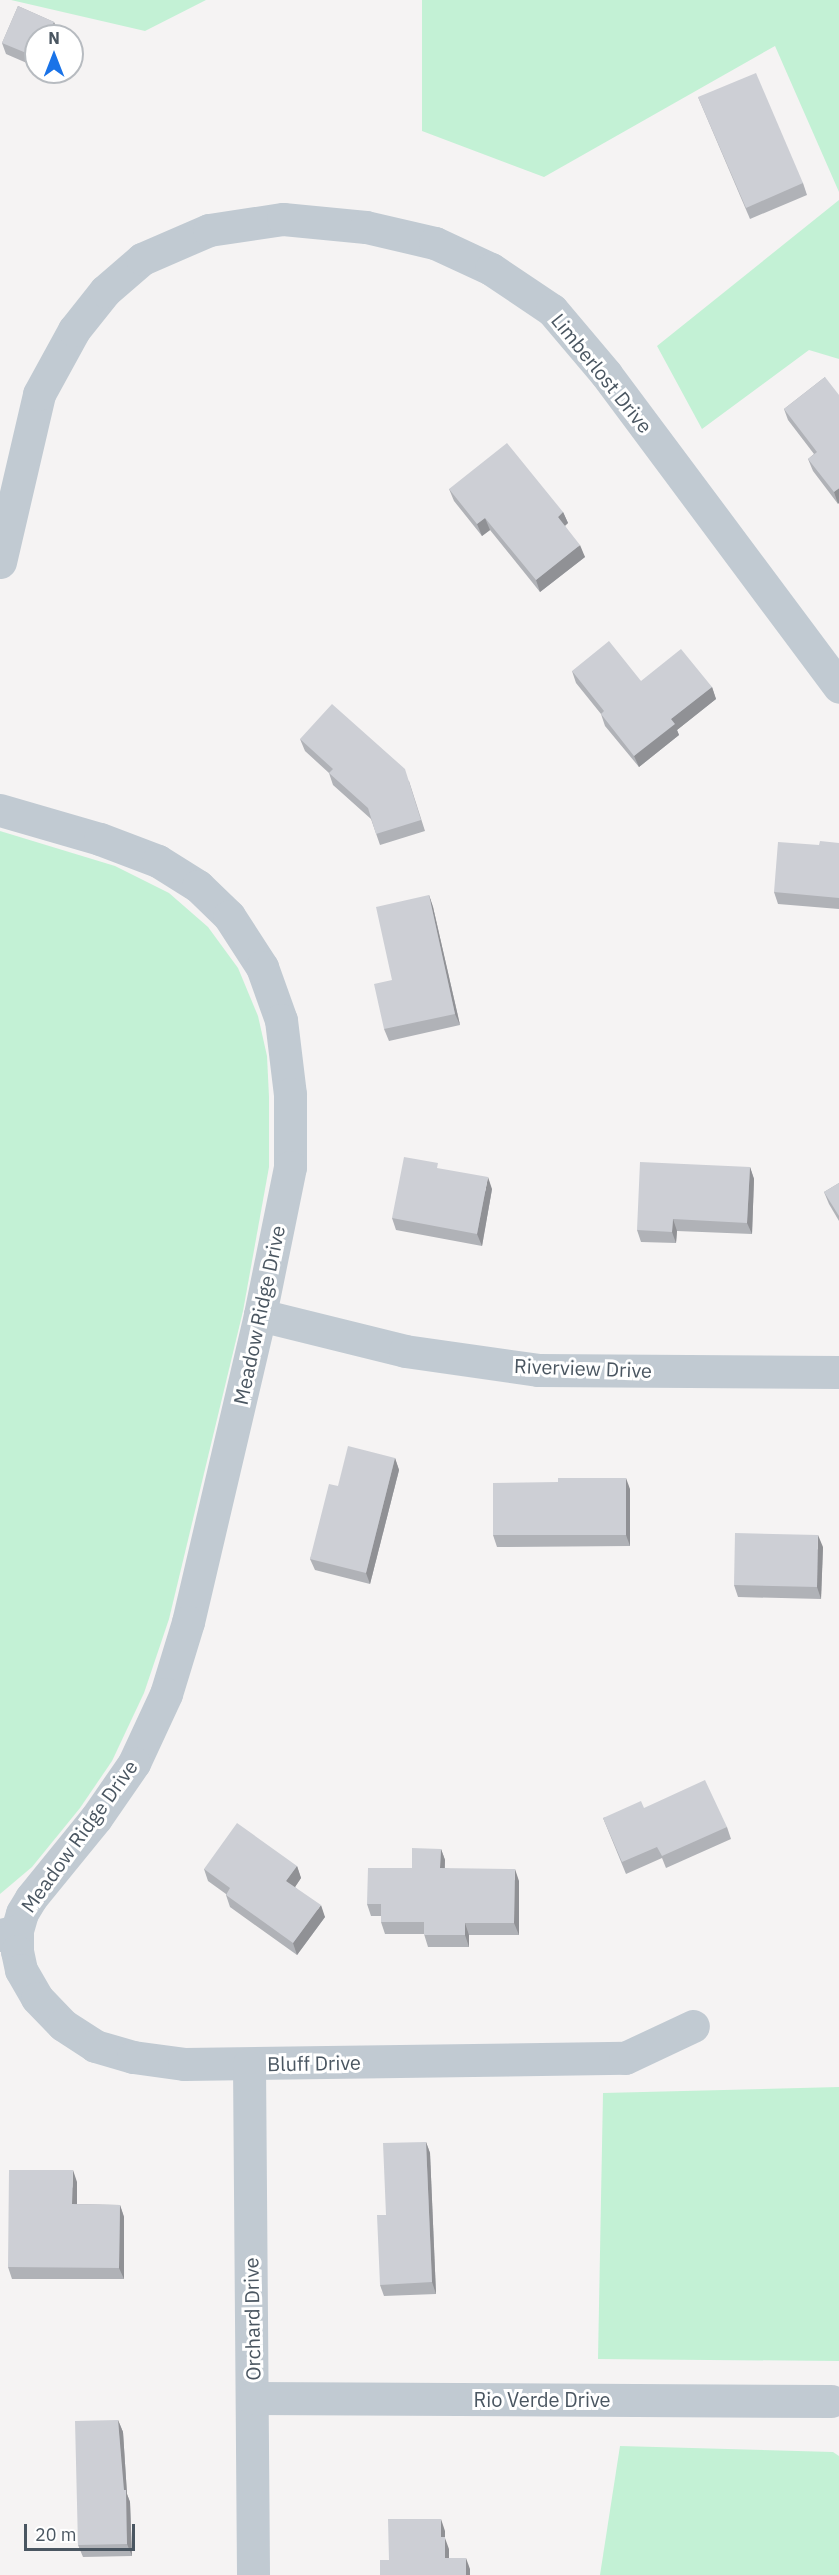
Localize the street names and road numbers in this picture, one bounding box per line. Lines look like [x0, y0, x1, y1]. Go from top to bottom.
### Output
street label: Limberlost Drive [546, 308, 658, 438]
street label: Meadow Ridge Drive [228, 1223, 290, 1407]
street label: Riverview Drive [514, 1354, 652, 1382]
street label: Meadow Ridge Drive [16, 1755, 142, 1917]
street label: Bluff Drive [267, 2050, 361, 2076]
street label: Orchard Drive [239, 2257, 265, 2381]
street label: Rio Verde Drive [473, 2387, 611, 2411]

